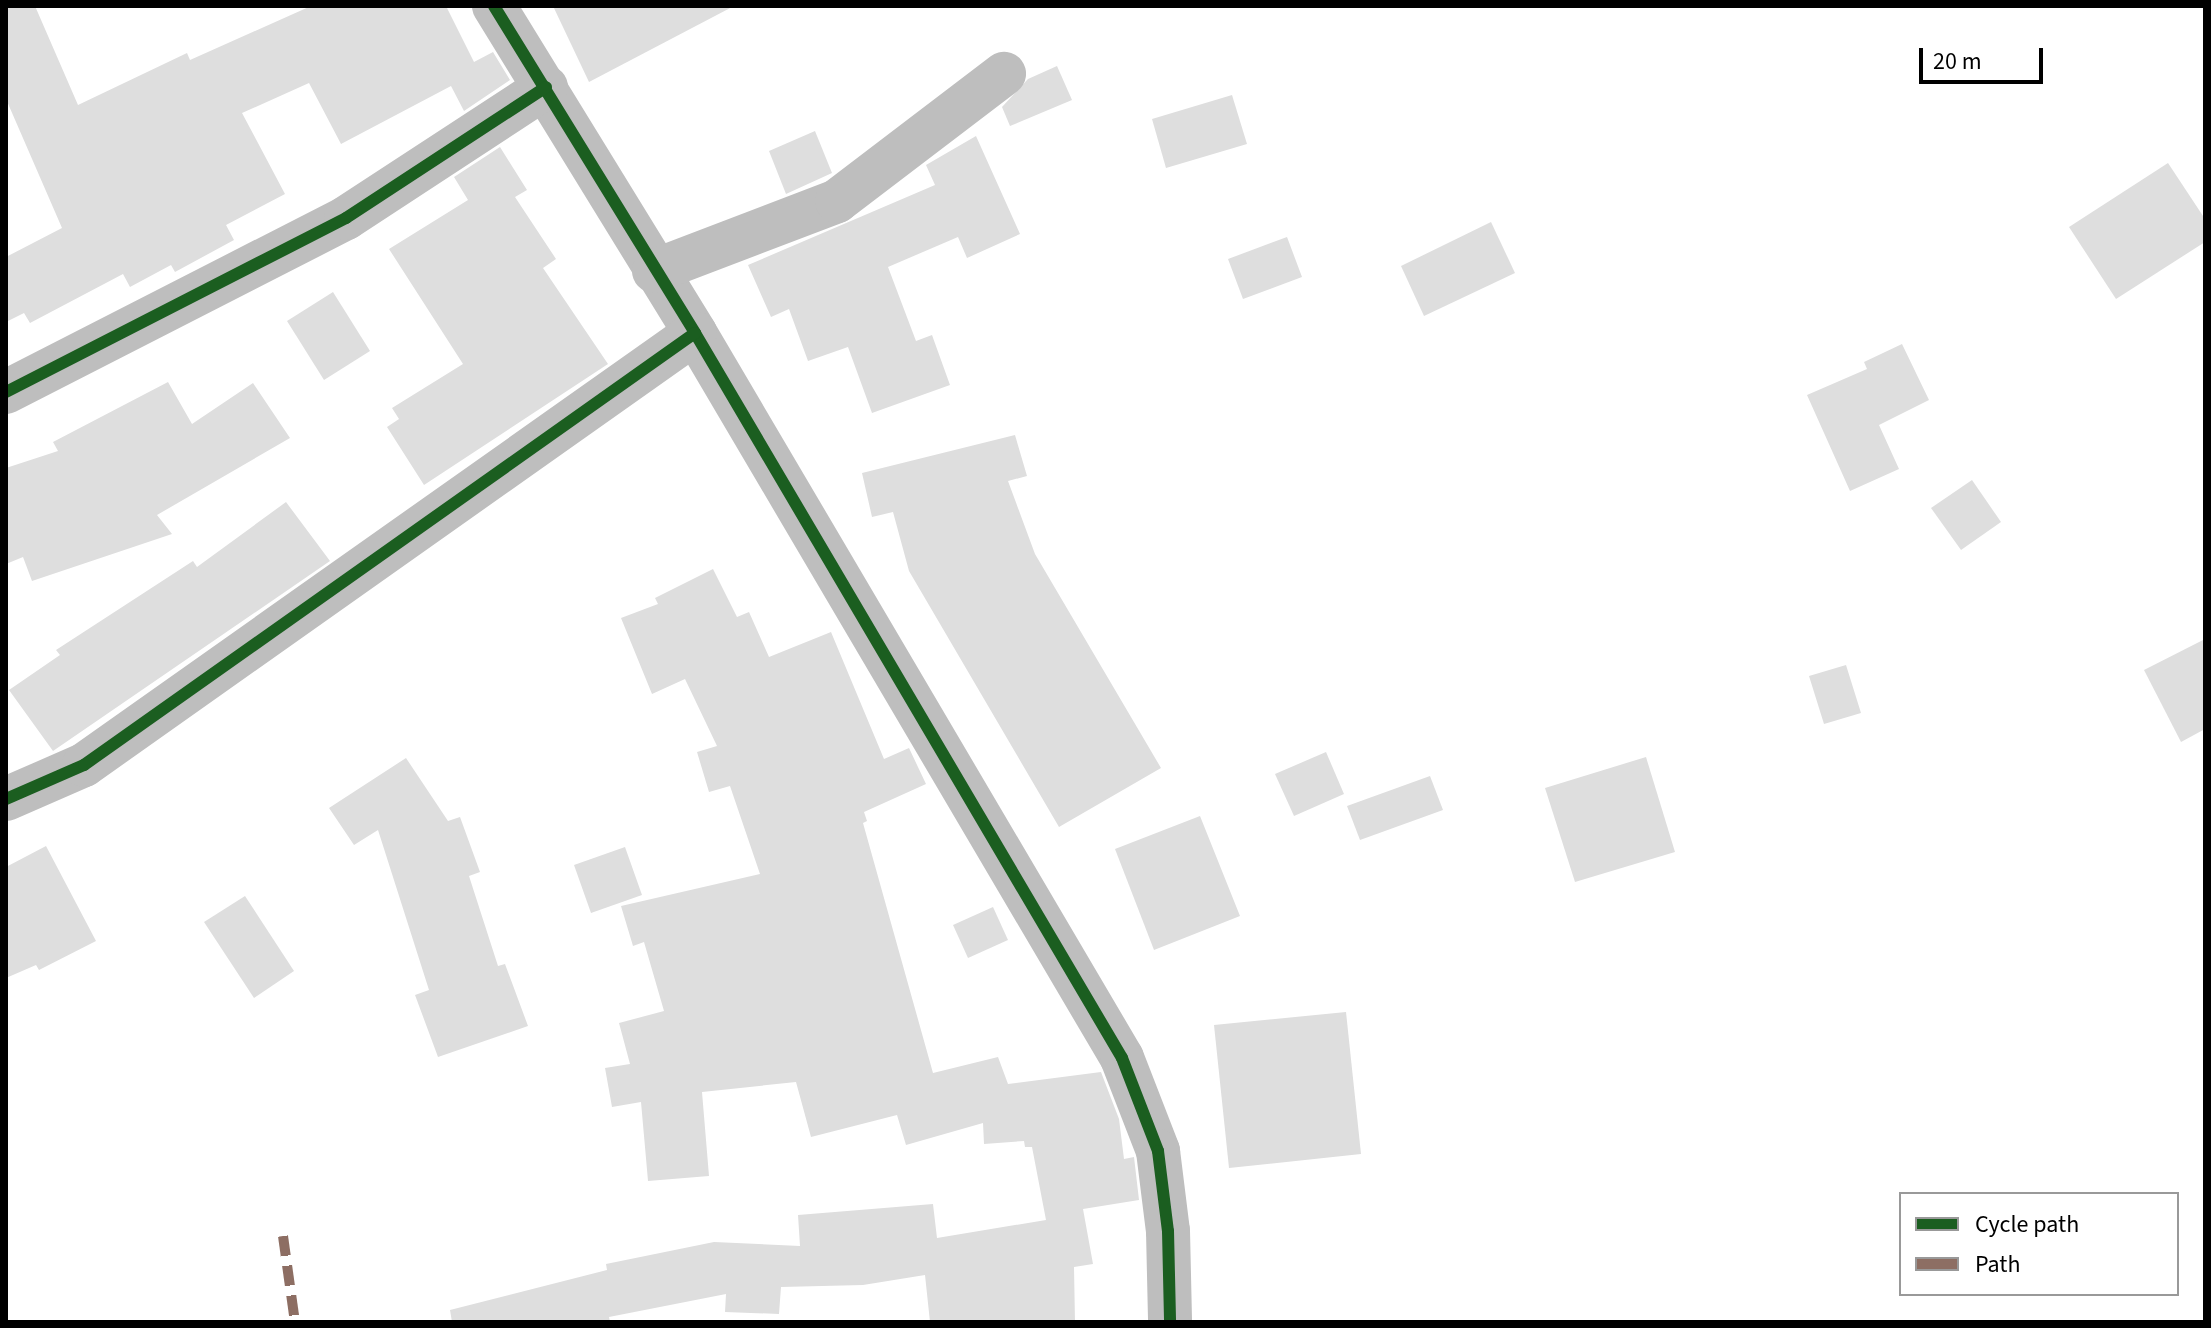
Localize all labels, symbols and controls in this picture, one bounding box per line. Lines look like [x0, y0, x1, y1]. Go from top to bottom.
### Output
scale bar [1923, 32, 2047, 82]
text: 20 m [1933, 44, 1982, 79]
legend [1899, 1192, 2179, 1296]
text: Cycle path [1975, 1207, 2079, 1242]
text: Path [1975, 1247, 2021, 1282]

